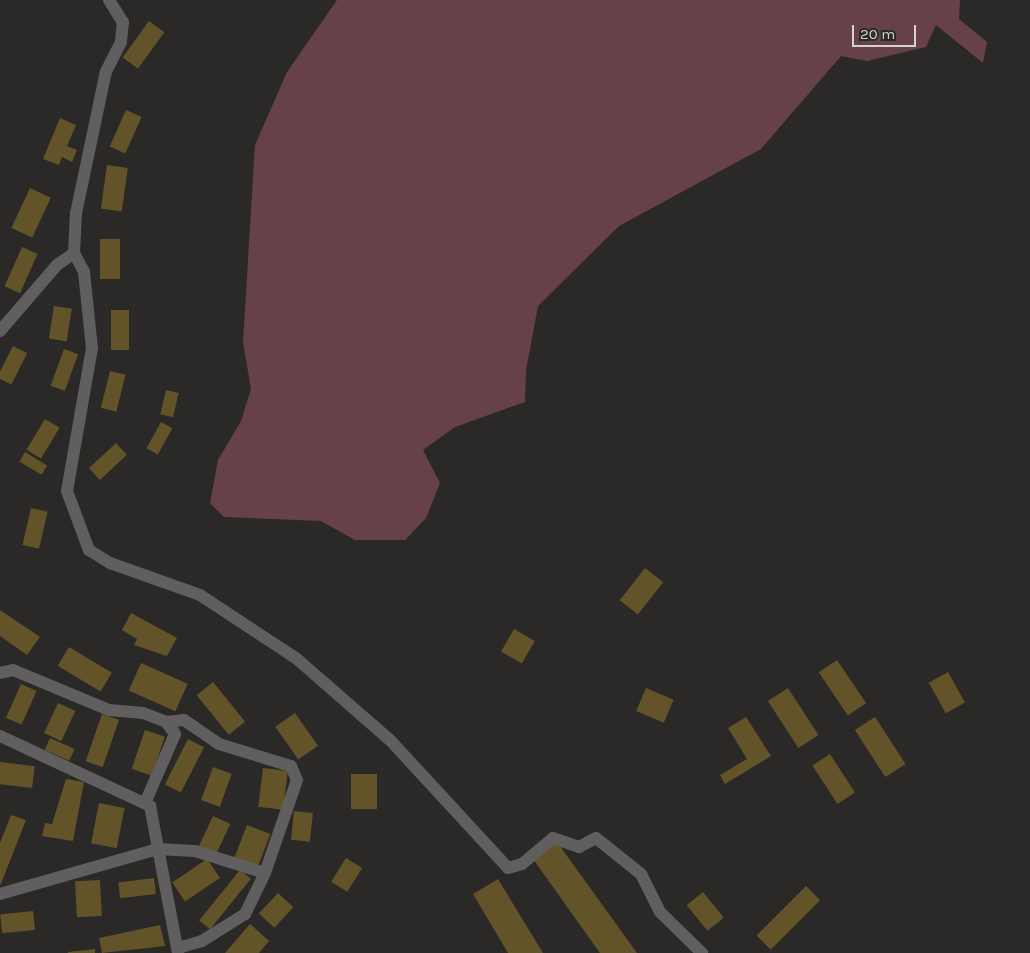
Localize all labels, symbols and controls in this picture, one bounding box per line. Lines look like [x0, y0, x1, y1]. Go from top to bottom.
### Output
scale bar [855, 15, 919, 47]
text: 20 m [860, 25, 895, 43]

